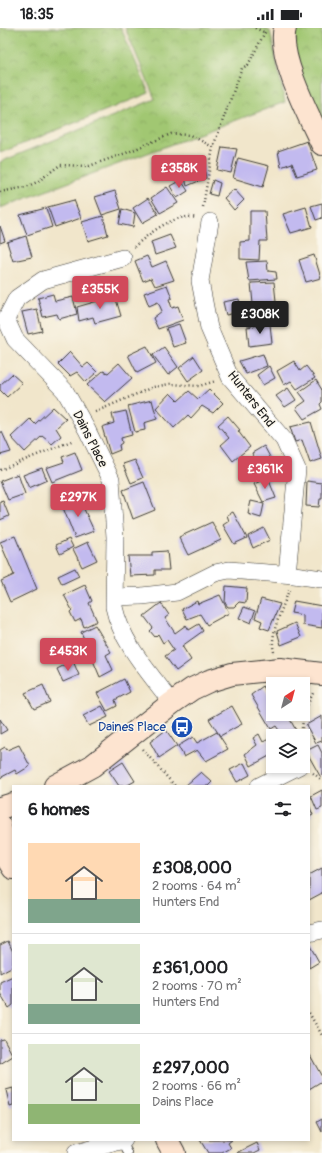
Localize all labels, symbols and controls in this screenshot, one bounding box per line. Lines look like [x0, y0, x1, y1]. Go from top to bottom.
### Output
text: 18:35 [20, 5, 54, 24]
pin: £358K [151, 155, 207, 189]
text: £358K [160, 160, 198, 176]
pin: £355K [72, 276, 128, 310]
text: £355K [81, 281, 119, 297]
pin: £308K [232, 301, 288, 335]
text: £308K [241, 306, 279, 322]
street label: Hunters End [224, 368, 278, 430]
street label: Dains Place [69, 408, 111, 471]
pin: £361K [237, 456, 293, 490]
text: £361K [247, 461, 283, 477]
pin: £297K [50, 484, 106, 518]
text: £297K [59, 489, 97, 505]
pin: £453K [40, 638, 96, 672]
text: £453K [49, 643, 87, 659]
north arrow [266, 677, 310, 721]
map controls [266, 677, 310, 773]
bus stop icon: Daines Place [169, 714, 195, 740]
place label: Daines Place [98, 719, 167, 735]
button: layers [266, 729, 310, 773]
icon: filters [272, 798, 294, 820]
text: 6 homes [28, 799, 89, 820]
text: £308,000 [152, 857, 232, 878]
icon: home [60, 859, 108, 907]
text: 2 rooms · 64 m² [152, 878, 241, 894]
text: Hunters End [152, 894, 219, 910]
text: £361,000 [152, 957, 228, 978]
icon: home [60, 960, 108, 1008]
text: 2 rooms · 70 m² [152, 978, 242, 994]
text: Hunters End [152, 994, 219, 1010]
text: £297,000 [152, 1057, 229, 1078]
icon: home [60, 1060, 108, 1108]
text: 2 rooms · 66 m² [152, 1078, 241, 1094]
text: Dains Place [152, 1094, 213, 1110]

